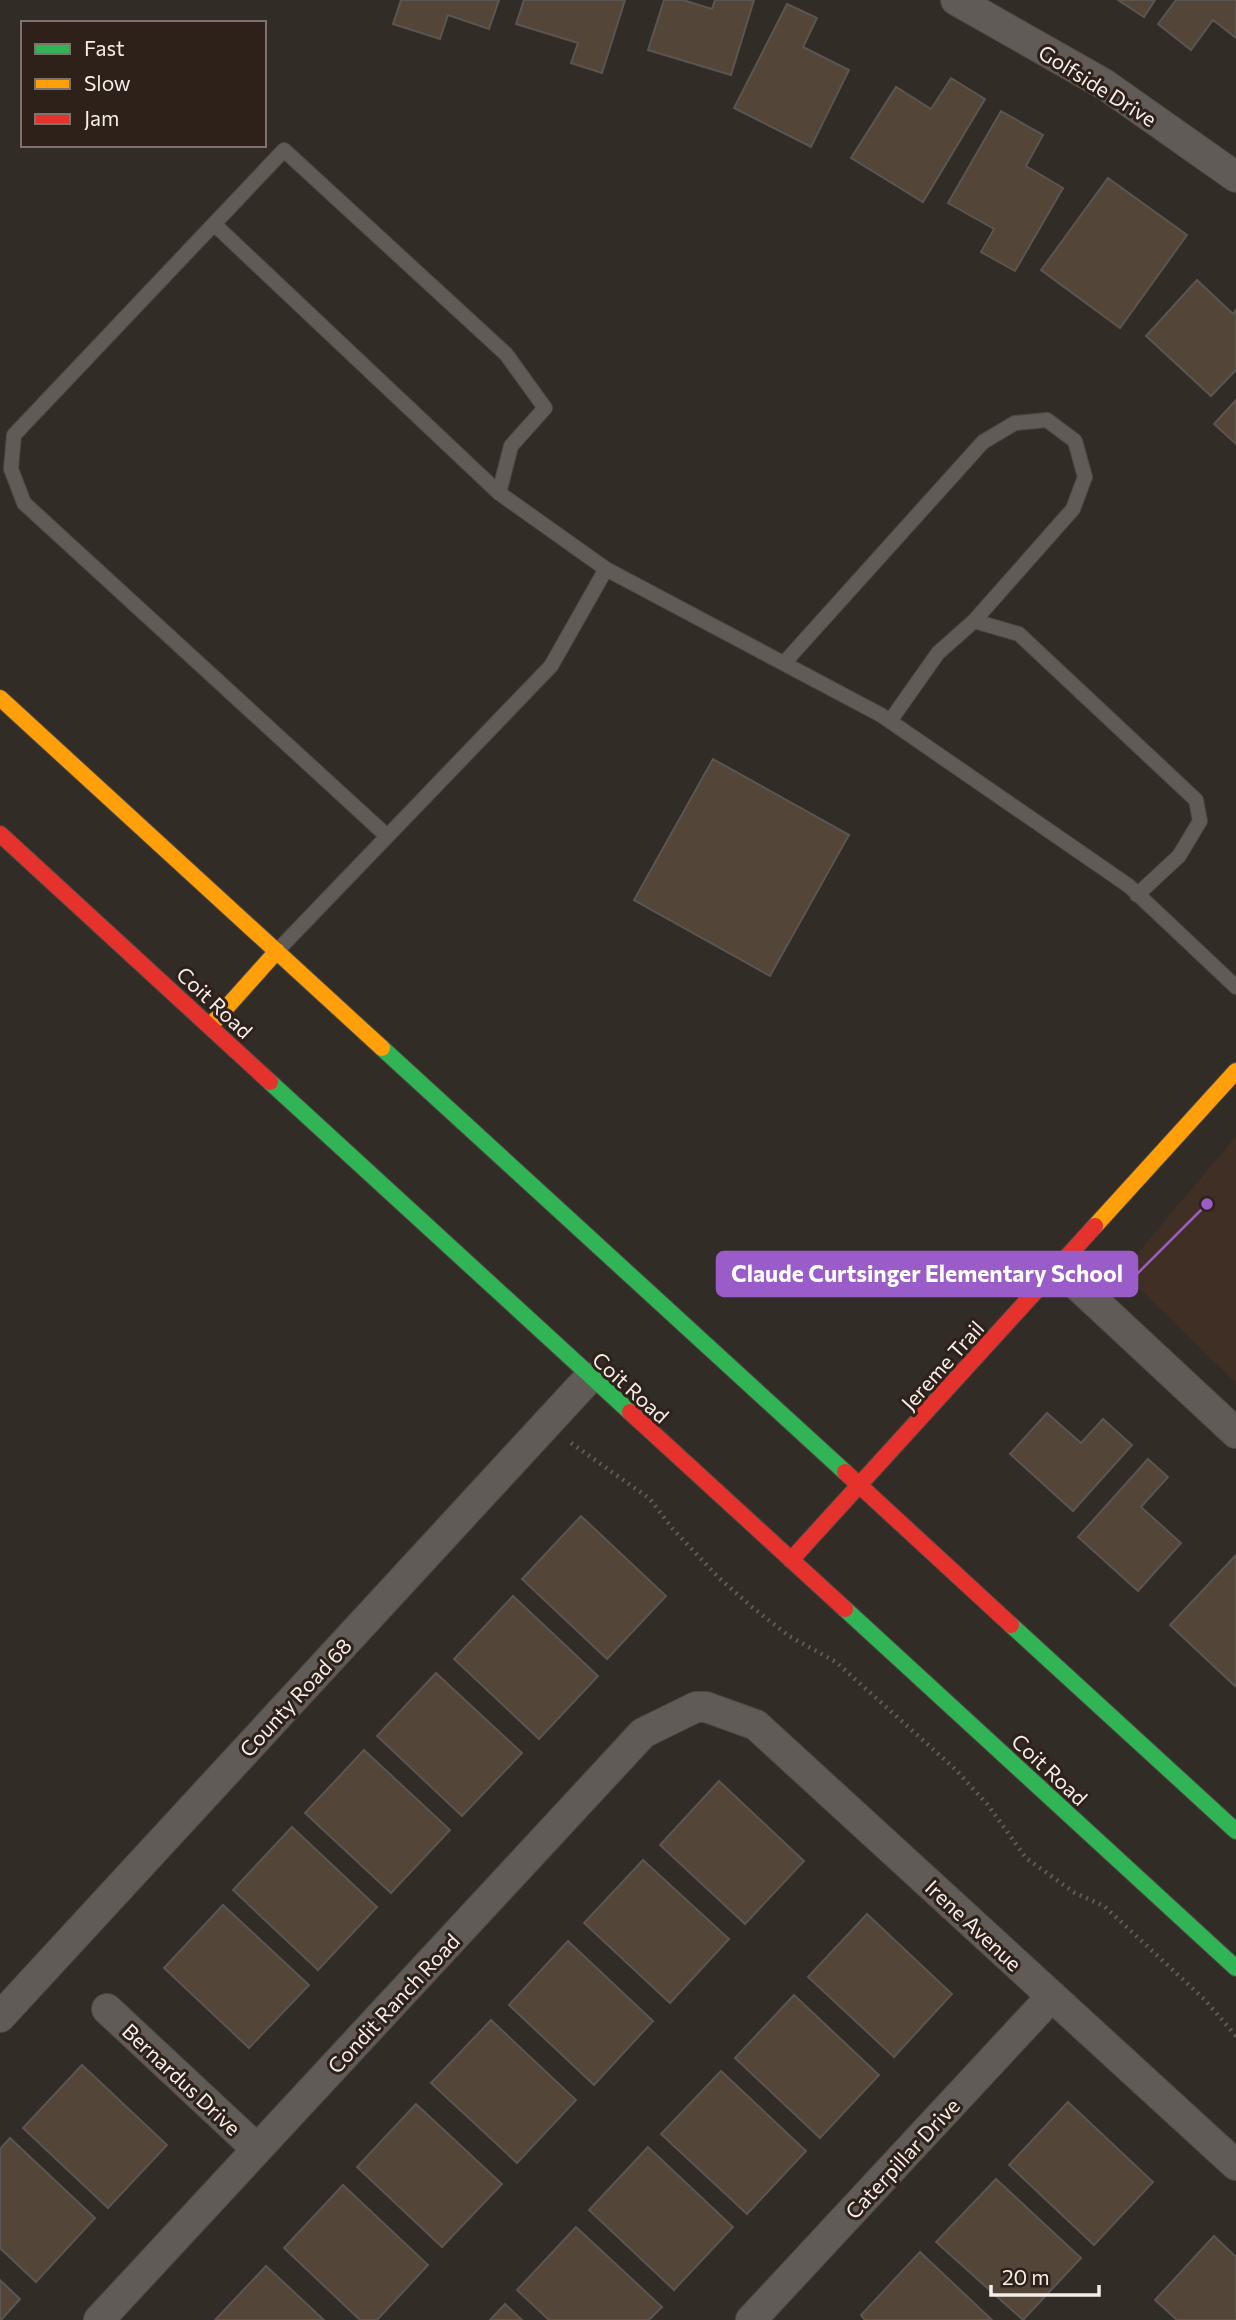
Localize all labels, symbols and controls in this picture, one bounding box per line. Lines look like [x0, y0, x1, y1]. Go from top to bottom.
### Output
legend [21, 21, 266, 147]
text: Fast [84, 35, 125, 60]
street label: Golfside Drive [1034, 39, 1162, 131]
text: Slow [84, 70, 131, 95]
text: Jam [84, 105, 119, 130]
street label: Coit Road [172, 961, 258, 1043]
callout: Claude Curtsinger Elementary School [717, 1252, 1137, 1296]
text: Claude Curtsinger Elementary School [731, 1259, 1123, 1287]
street label: Jereme Trail [895, 1315, 989, 1415]
street label: Coit Road [588, 1346, 674, 1428]
street label: County Road 68 [234, 1633, 356, 1761]
street label: Coit Road [1007, 1728, 1093, 1810]
street label: Irene Avenue [921, 1874, 1027, 1976]
street label: Condit Ranch Road [322, 1928, 464, 2078]
street label: Bernardus Drive [118, 2018, 246, 2140]
street label: Caterpillar Drive [840, 2092, 964, 2224]
scale bar [991, 2254, 1100, 2298]
text: 20 m [1002, 2264, 1050, 2289]

